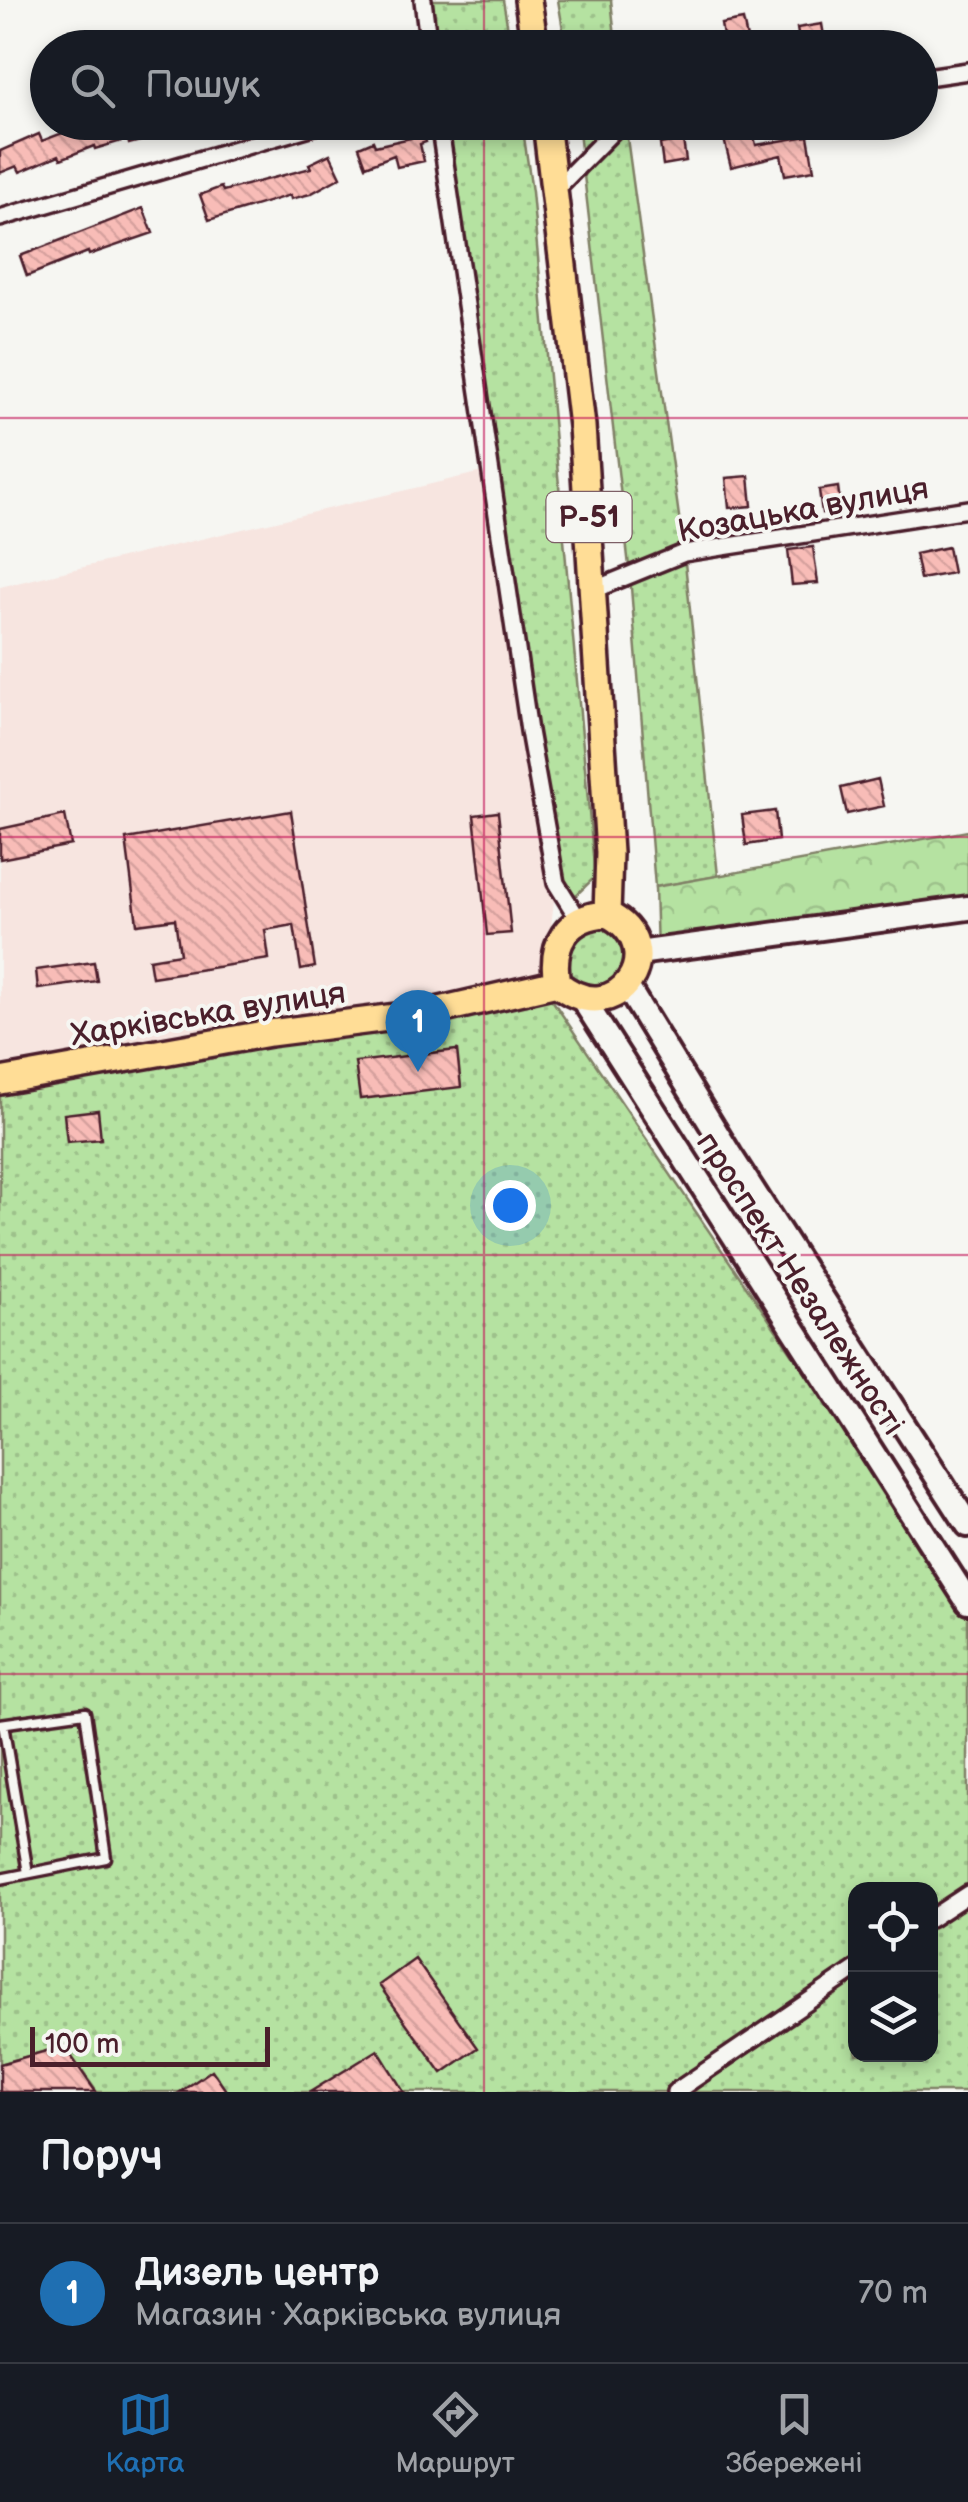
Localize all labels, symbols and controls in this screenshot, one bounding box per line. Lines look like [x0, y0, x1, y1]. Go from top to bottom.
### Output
search box [30, 30, 938, 140]
icon: search [65, 58, 120, 113]
text: Пошук [145, 63, 260, 108]
street label: Козацька вулиця [675, 469, 932, 552]
road number: Р-51 [546, 492, 632, 542]
street label: Харківська вулиця [68, 974, 348, 1055]
pin: 1 [386, 990, 450, 1072]
street label: проспект Незалежності [687, 1125, 912, 1443]
your location [485, 1180, 536, 1231]
map controls [848, 1882, 938, 2062]
button: locate [848, 1882, 938, 1972]
button: layers [848, 1972, 938, 2062]
scale bar [30, 2022, 270, 2066]
text: 100 m [45, 2028, 119, 2061]
text: Поруч [40, 2132, 163, 2183]
text: Дизель центр [135, 2251, 380, 2296]
text: 1 [66, 2274, 79, 2313]
text: 70 m [858, 2274, 928, 2313]
text: Магазин · Харківська вулиця [135, 2296, 561, 2335]
tab: Карта [106, 2387, 184, 2480]
tab: Маршрут [396, 2387, 515, 2480]
tab: Збережені [726, 2387, 862, 2480]

